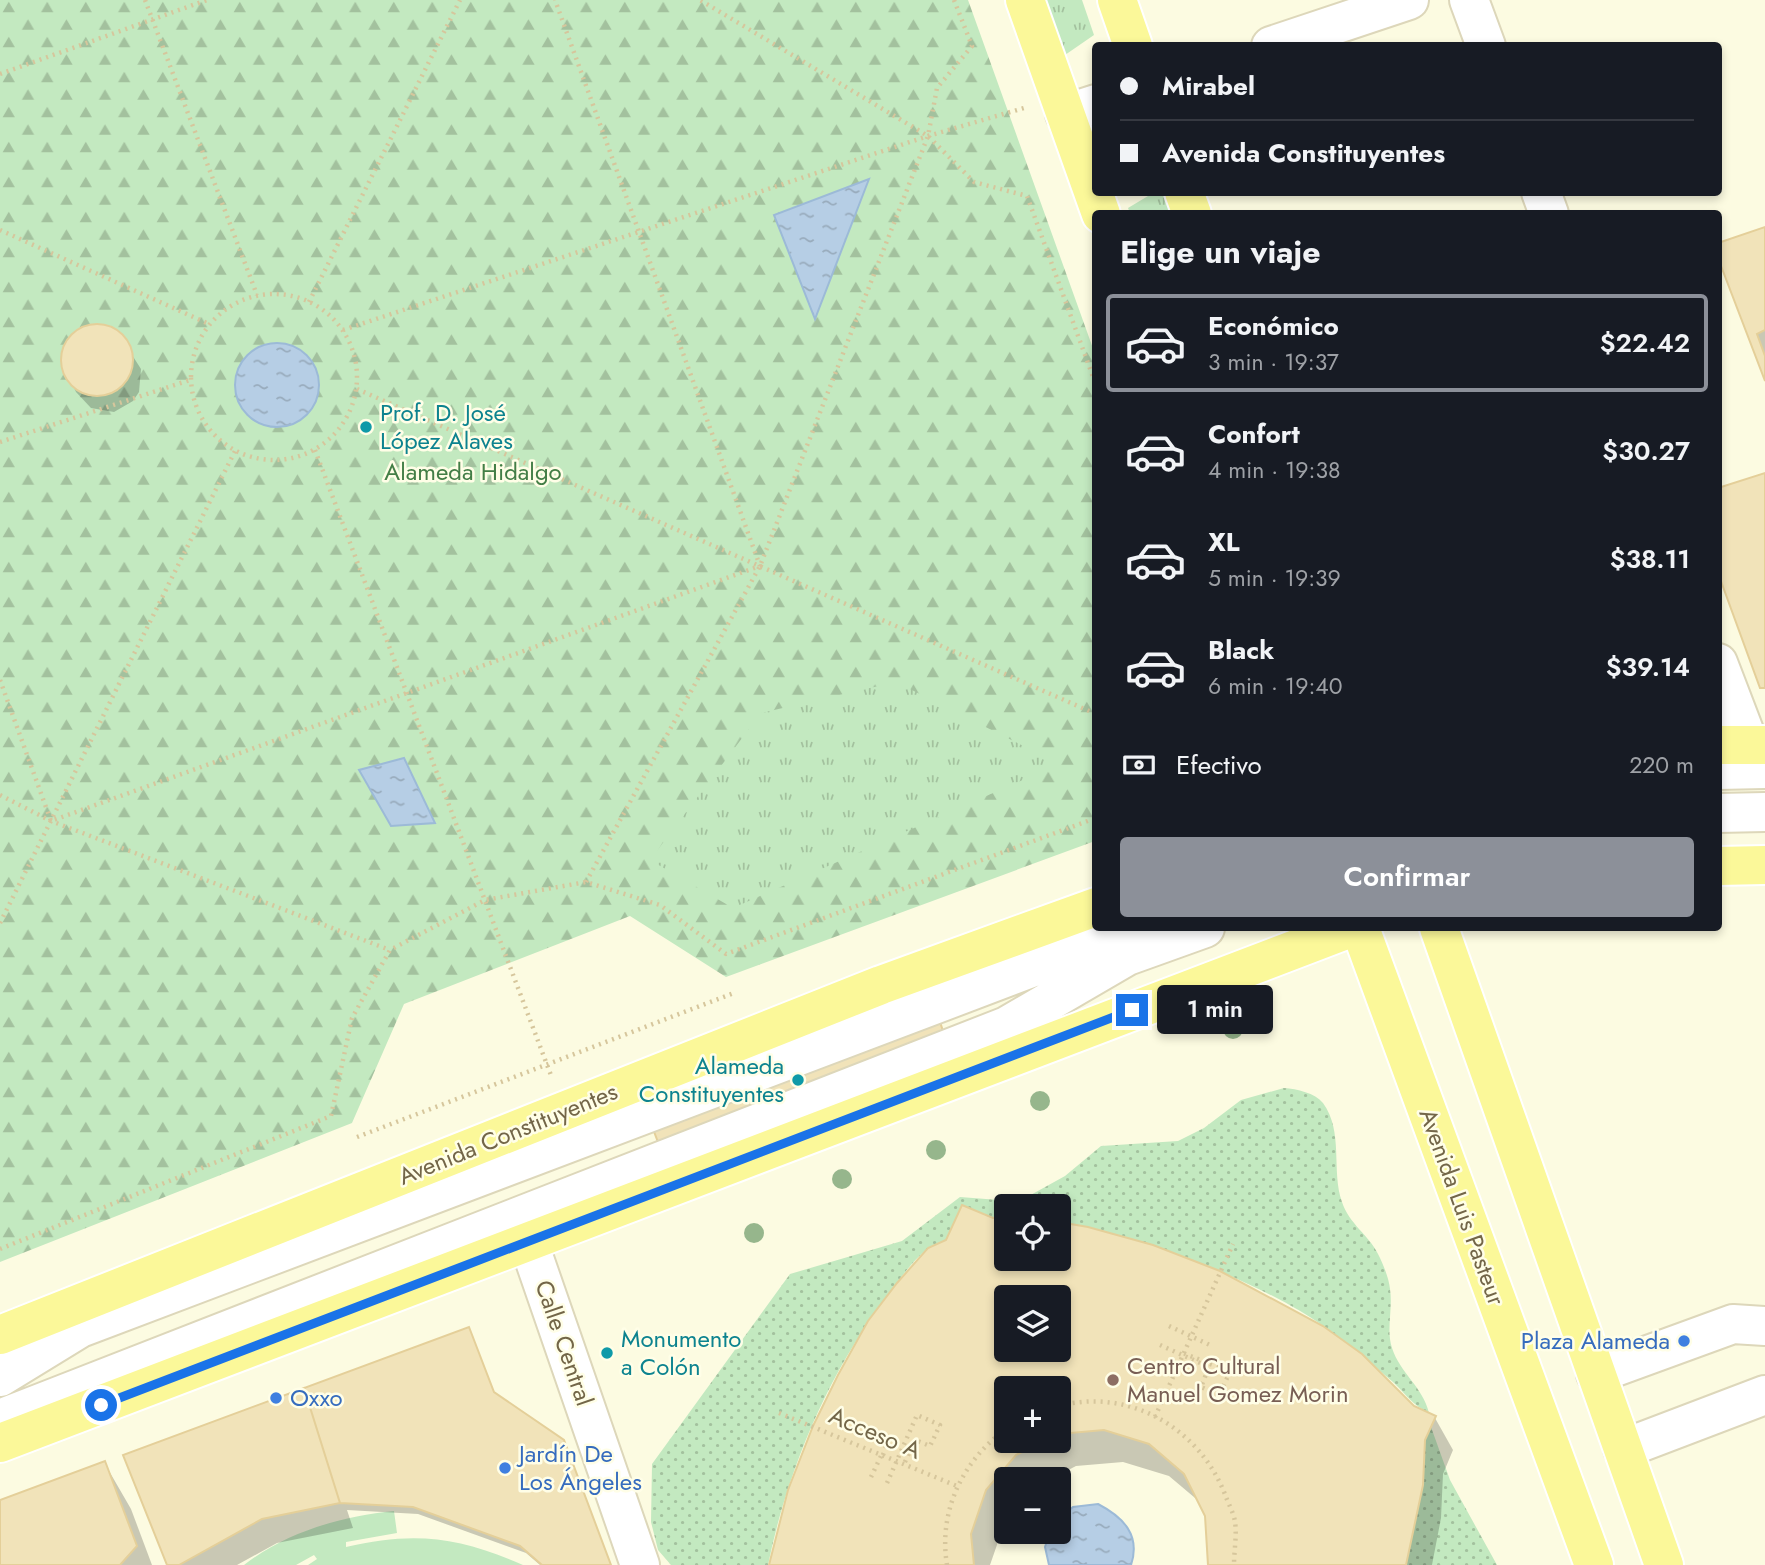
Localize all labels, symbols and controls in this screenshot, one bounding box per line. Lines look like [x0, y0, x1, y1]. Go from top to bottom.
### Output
text: Mirabel [1162, 67, 1255, 105]
text: Avenida Constituyentes [1162, 134, 1445, 172]
text: Elige un viaje [1120, 229, 1321, 275]
text: Económico [1208, 307, 1339, 345]
icon: car [1124, 312, 1187, 375]
text: $22.42 [1600, 324, 1690, 362]
text: 3 min · 19:37 [1208, 345, 1339, 379]
place label: Prof. D. José López Alaves [380, 395, 513, 458]
text: Confort [1208, 415, 1300, 453]
marker: Prof. D. José López Alaves [358, 419, 374, 435]
icon: car [1124, 420, 1187, 483]
text: $30.27 [1602, 432, 1690, 470]
text: 4 min · 19:38 [1208, 453, 1341, 487]
park label: Alameda Hidalgo [384, 454, 562, 489]
text: XL [1208, 523, 1240, 561]
icon: car [1124, 528, 1187, 591]
text: $38.11 [1610, 540, 1690, 578]
text: 5 min · 19:39 [1208, 561, 1341, 595]
text: Black [1208, 631, 1274, 669]
icon: car [1124, 636, 1187, 699]
text: $39.14 [1606, 648, 1690, 686]
text: 6 min · 19:40 [1208, 669, 1343, 703]
icon: cash [1120, 746, 1158, 784]
text: Efectivo [1176, 746, 1262, 784]
text: 220 m [1629, 748, 1694, 782]
button: Confirmar [1120, 837, 1694, 917]
callout: 1 min [1156, 986, 1272, 1034]
text: 1 min [1187, 992, 1243, 1026]
route end [1116, 994, 1148, 1026]
place label: Alameda Constituyentes [639, 1048, 784, 1111]
marker: Alameda Constituyentes [790, 1072, 806, 1088]
street label: Avenida Constituyentes [393, 1074, 623, 1194]
street label: Avenida Luis Pasteur [1411, 1104, 1515, 1311]
map controls [994, 1194, 1071, 1544]
button: locate [994, 1194, 1071, 1271]
street label: Calle Central [527, 1275, 602, 1410]
button: layers [994, 1285, 1071, 1362]
place label: Monumento a Colón [621, 1321, 741, 1384]
place label: Plaza Alameda [1521, 1323, 1670, 1358]
marker: Plaza Alameda [1676, 1333, 1692, 1349]
marker: Monumento a Colón [599, 1345, 615, 1361]
place label: Centro Cultural Manuel Gomez Morin [1127, 1348, 1349, 1411]
marker: Centro Cultural Manuel Gomez Morin [1105, 1372, 1121, 1388]
button: + [994, 1376, 1071, 1453]
place label: Oxxo [290, 1380, 343, 1415]
route start [85, 1389, 117, 1421]
marker: Oxxo [268, 1390, 284, 1406]
street label: Acceso A [824, 1397, 927, 1468]
place label: Jardín De Los Ángeles [516, 1436, 642, 1499]
marker: Jardín De Los Ángeles [497, 1460, 513, 1476]
button: − [994, 1467, 1071, 1544]

